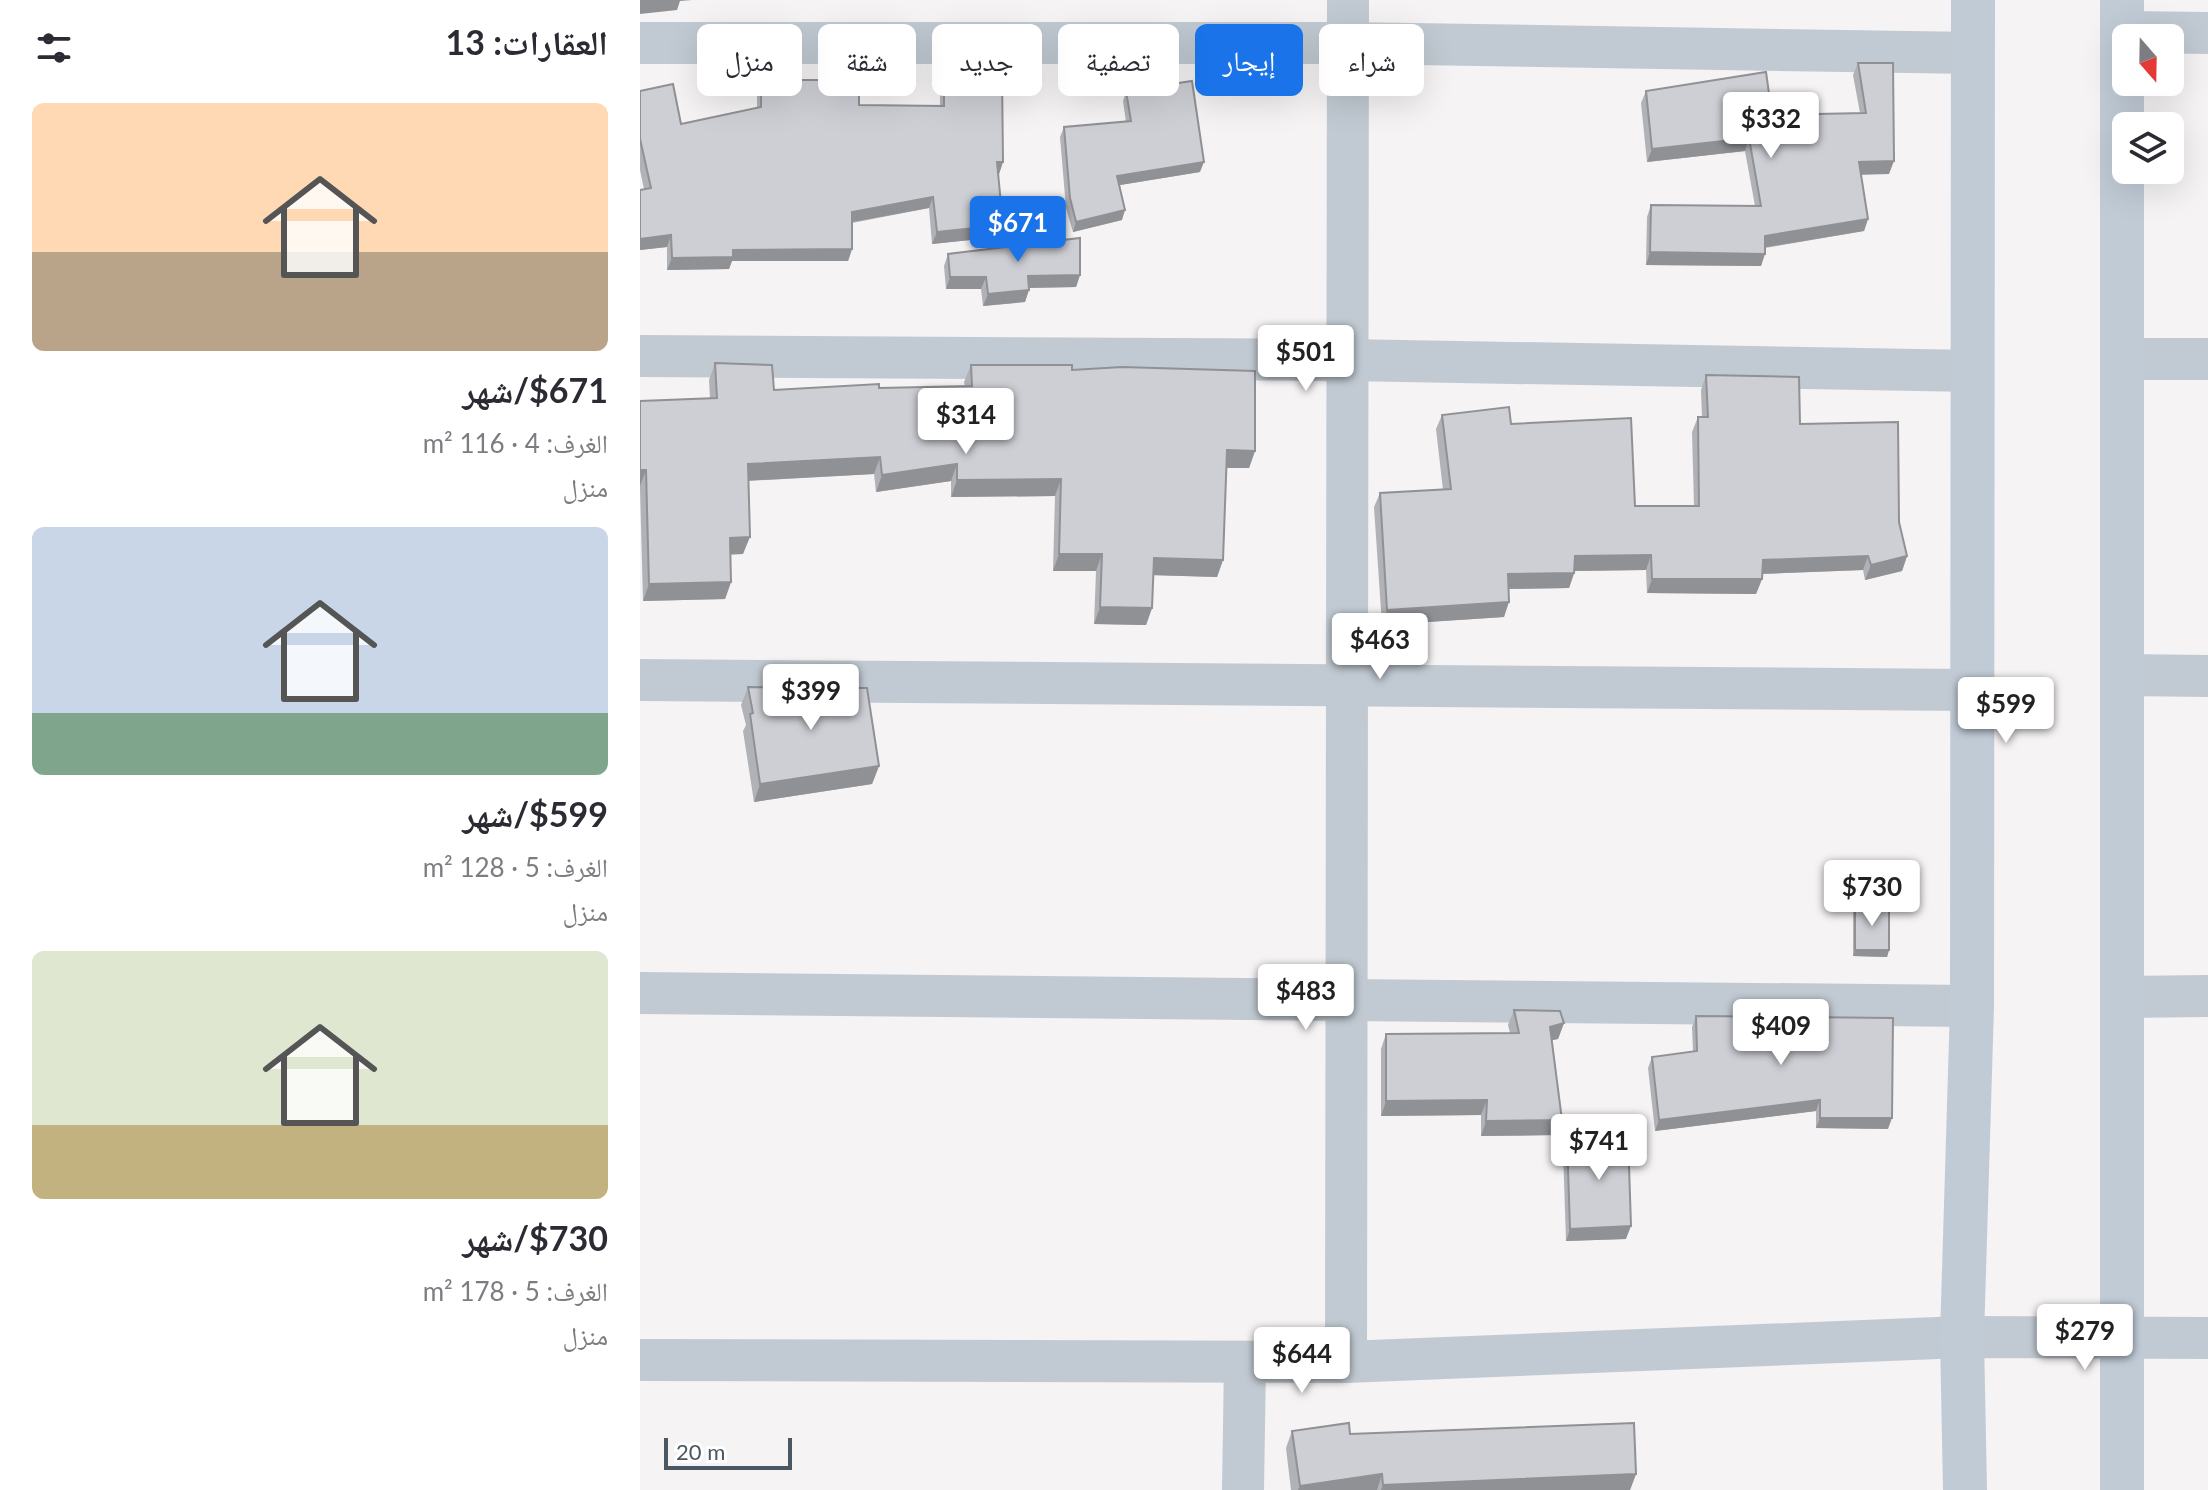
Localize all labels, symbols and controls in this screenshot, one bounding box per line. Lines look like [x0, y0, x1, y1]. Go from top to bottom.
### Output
text: العقارات: 13 [446, 21, 608, 62]
chip: منزل [697, 24, 802, 96]
chip: شقة [818, 24, 916, 96]
chip: جديد [932, 24, 1042, 96]
chip: تصفية [1058, 24, 1179, 96]
chip: إيجار [1195, 24, 1303, 96]
chip: شراء [1319, 24, 1424, 96]
north arrow [2112, 24, 2184, 96]
map controls [2112, 24, 2184, 184]
icon: filters [32, 26, 76, 70]
pin: $332 [1724, 92, 1818, 160]
text: $332 [1741, 102, 1801, 134]
button: layers [2112, 112, 2184, 184]
icon: home [248, 155, 392, 299]
pin: $671 [971, 196, 1065, 264]
text: $671 [988, 206, 1048, 238]
pin: $501 [1259, 325, 1353, 393]
text: $501 [1276, 335, 1336, 367]
text: $671/شهر [463, 369, 608, 410]
pin: $314 [919, 388, 1013, 456]
text: $314 [936, 398, 996, 430]
text: الغرف: 4 · 116 m² [423, 427, 608, 459]
text: منزل [563, 471, 608, 503]
icon: home [248, 579, 392, 723]
pin: $463 [1333, 613, 1427, 681]
text: $463 [1350, 623, 1410, 655]
pin: $399 [764, 664, 858, 732]
text: $399 [781, 674, 841, 706]
pin: $599 [1959, 677, 2053, 745]
text: $599 [1976, 687, 2036, 719]
text: $599/شهر [463, 793, 608, 834]
text: الغرف: 5 · 128 m² [423, 851, 608, 883]
pin: $730 [1825, 860, 1919, 928]
text: $730 [1842, 870, 1902, 902]
text: منزل [563, 895, 608, 927]
pin: $483 [1259, 964, 1353, 1032]
text: $483 [1276, 974, 1336, 1006]
pin: $409 [1734, 999, 1828, 1067]
icon: home [248, 1003, 392, 1147]
text: $409 [1751, 1009, 1811, 1041]
pin: $741 [1552, 1114, 1646, 1182]
text: $741 [1569, 1124, 1629, 1156]
text: $730/شهر [463, 1217, 608, 1258]
text: الغرف: 5 · 178 m² [423, 1275, 608, 1307]
pin: $279 [2038, 1304, 2132, 1372]
text: $279 [2055, 1314, 2115, 1346]
text: منزل [563, 1319, 608, 1351]
pin: $644 [1255, 1327, 1349, 1395]
text: $644 [1272, 1337, 1332, 1369]
scale bar [664, 1434, 792, 1470]
text: 20 m [676, 1438, 725, 1465]

